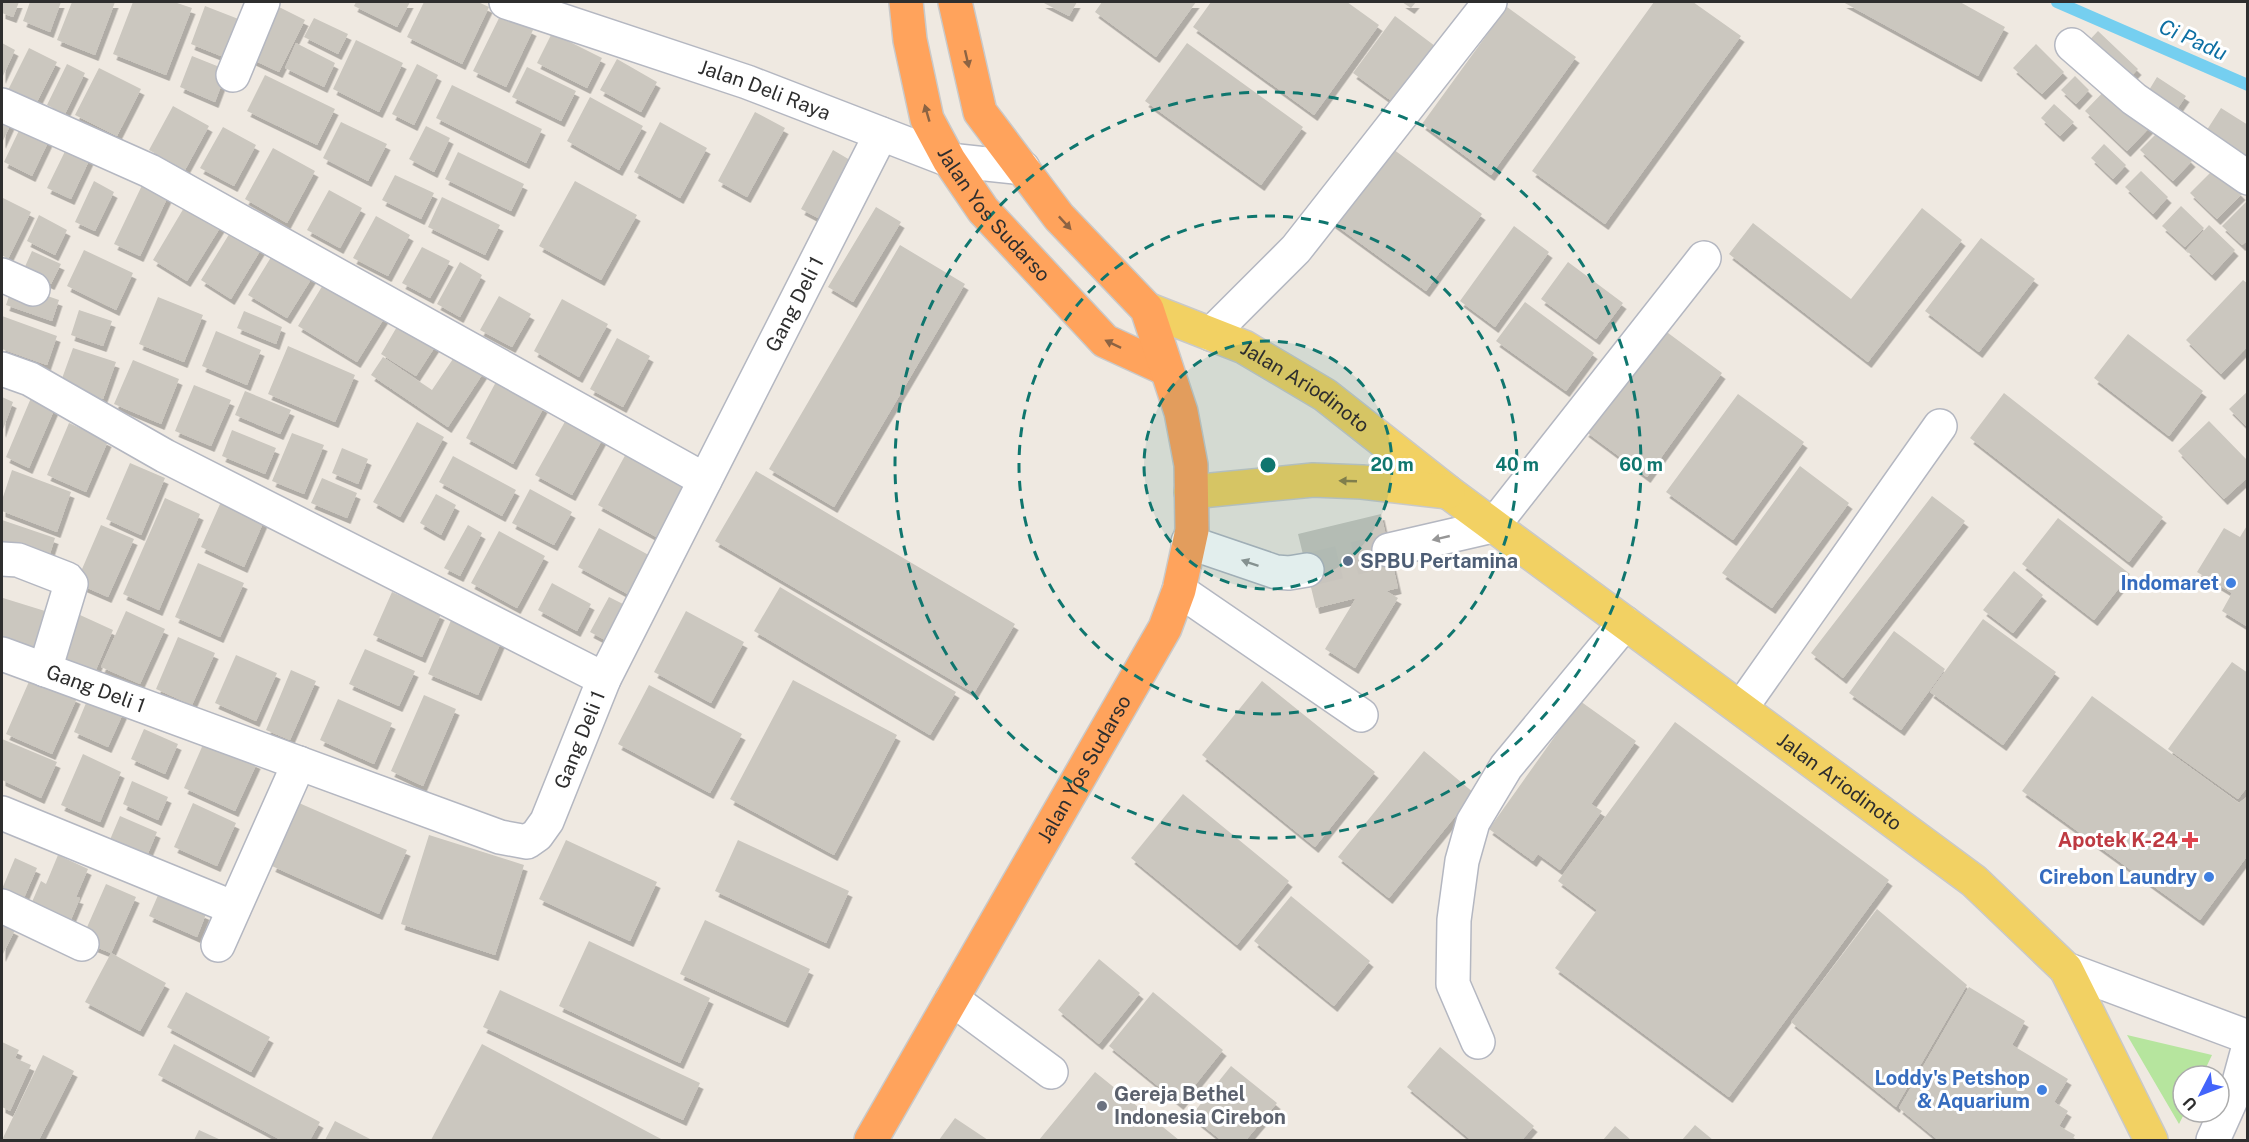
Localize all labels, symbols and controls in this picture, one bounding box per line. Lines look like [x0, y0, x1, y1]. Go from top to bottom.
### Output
water label: Ci Padu [2155, 13, 2231, 66]
one-way arrow [963, 49, 973, 68]
street label: Jalan Deli Raya [695, 55, 834, 125]
one-way arrow [922, 104, 931, 122]
street label: Jalan Yos Sudarso [932, 143, 1055, 286]
one-way arrow [1058, 215, 1071, 230]
street label: Gang Deli 1 [760, 252, 829, 356]
street label: Jalan Ariodinoto [1236, 336, 1374, 437]
one-way arrow [1105, 340, 1122, 349]
text: 20 m [1370, 454, 1414, 475]
text: 40 m [1495, 454, 1539, 475]
text: 60 m [1619, 454, 1663, 475]
centre of rings [1258, 455, 1278, 475]
one-way arrow [1339, 477, 1358, 486]
one-way arrow [1432, 533, 1450, 543]
place label: SPBU Pertamina [1360, 549, 1518, 573]
marker: SPBU Pertamina [1341, 554, 1355, 568]
one-way arrow [1241, 558, 1259, 567]
place label: Indomaret [2120, 571, 2219, 595]
marker: Indomaret [2224, 576, 2238, 590]
street label: Gang Deli 1 [43, 659, 149, 718]
street label: Gang Deli 1 [549, 687, 610, 792]
street label: Jalan Yos Sudarso [1032, 691, 1136, 847]
street label: Jalan Ariodinoto [1773, 728, 1907, 836]
place label: Apotek K-24 [2058, 828, 2178, 852]
marker: Apotek K-24 [2183, 833, 2197, 847]
place label: Cirebon Laundry [2039, 865, 2197, 889]
marker: Cirebon Laundry [2202, 870, 2216, 884]
north arrow [2171, 1064, 2231, 1124]
place label: Loddy's Petshop & Aquarium [1874, 1066, 2030, 1113]
place label: Gereja Bethel Indonesia Cirebon [1114, 1082, 1286, 1129]
marker: Loddy's Petshop & Aquarium [2035, 1083, 2049, 1097]
text: U [2179, 1093, 2201, 1114]
marker: Gereja Bethel Indonesia Cirebon [1095, 1099, 1109, 1113]

